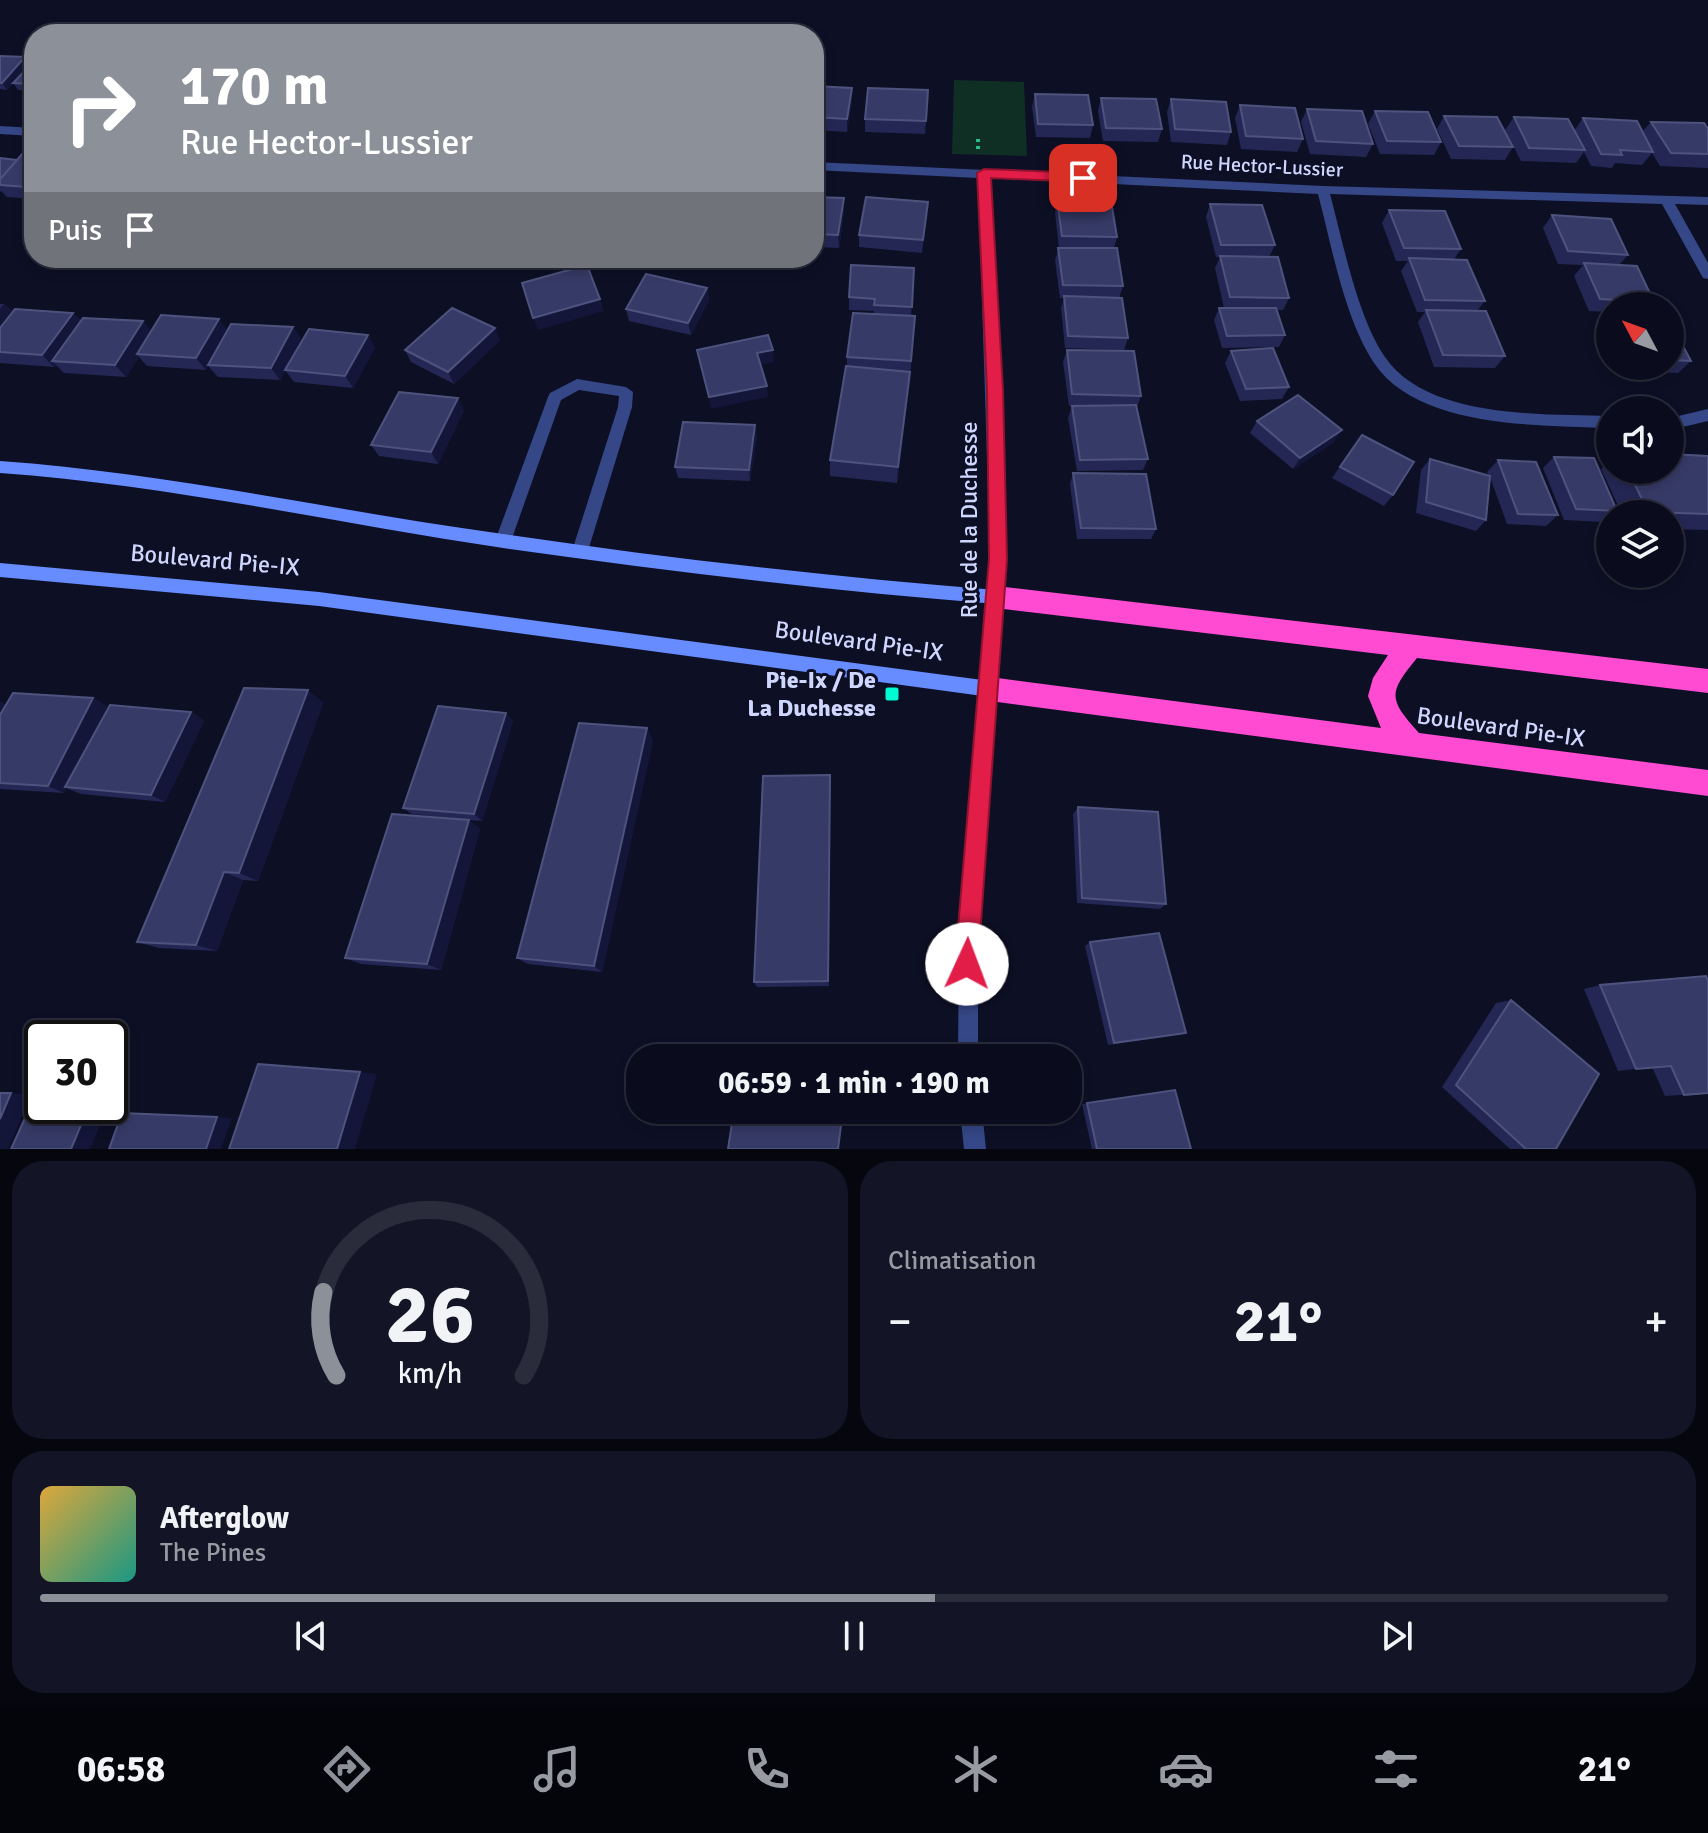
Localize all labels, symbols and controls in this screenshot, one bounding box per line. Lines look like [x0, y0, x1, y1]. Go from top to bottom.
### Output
text: 170 m [180, 51, 328, 120]
icon: right [48, 56, 152, 160]
text: Rue Hector-Lussier [180, 120, 473, 165]
pin [1049, 144, 1117, 212]
street label: Rue Hector-Lussier [1180, 149, 1344, 183]
icon: arrive [1061, 156, 1105, 200]
icon: arrive [118, 208, 162, 252]
text: Puis [48, 212, 102, 249]
north arrow [1596, 292, 1684, 380]
map controls [1596, 292, 1684, 588]
button: sound [1596, 396, 1684, 484]
street label: Rue de la Duchesse [954, 422, 984, 618]
button: layers [1596, 500, 1684, 588]
street label: Boulevard Pie-IX [129, 538, 301, 582]
street label: Boulevard Pie-IX [773, 614, 945, 668]
place label: Pie-Ix / De La Duchesse [747, 665, 876, 723]
marker: Pie-Ix / De La Duchesse [883, 685, 901, 703]
street label: Boulevard Pie-IX [1415, 700, 1587, 754]
position arrow [925, 922, 1009, 1006]
speed limit sign: 30 [24, 1020, 128, 1124]
text: 06:59 · 1 min · 190 m [718, 1065, 990, 1102]
text: Climatisation [888, 1245, 1037, 1277]
text: 26 [385, 1264, 475, 1366]
text: 21° [1234, 1285, 1322, 1359]
text: − [888, 1295, 912, 1349]
text: + [1644, 1295, 1668, 1349]
text: km/h [398, 1356, 462, 1391]
text: Afterglow [160, 1500, 289, 1537]
text: The Pines [160, 1537, 266, 1569]
icon: previous [289, 1614, 333, 1658]
icon: pause [832, 1614, 876, 1658]
icon: next [1375, 1614, 1419, 1658]
icon: directions [319, 1741, 375, 1797]
icon: music [529, 1741, 585, 1797]
icon: phone [739, 1741, 795, 1797]
icon: climate [948, 1741, 1004, 1797]
icon: car [1158, 1741, 1214, 1797]
icon: filters [1368, 1741, 1424, 1797]
text: 06:58 [77, 1747, 165, 1792]
text: 21° [1578, 1747, 1631, 1792]

